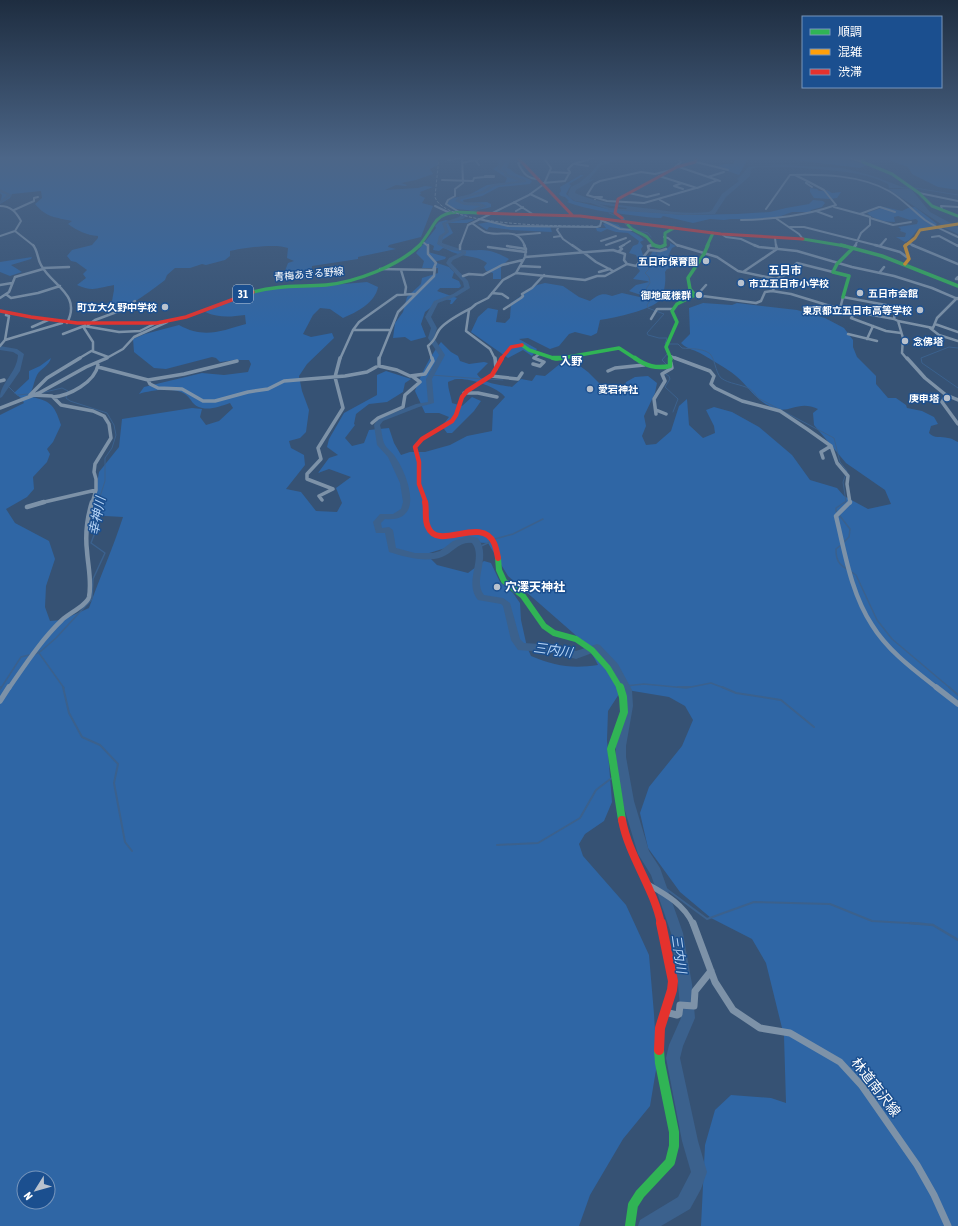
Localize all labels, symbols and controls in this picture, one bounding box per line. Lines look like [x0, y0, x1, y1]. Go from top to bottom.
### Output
legend [802, 16, 942, 88]
text: 順調 [838, 25, 862, 39]
text: 混雑 [838, 45, 862, 59]
text: 渋滞 [838, 65, 862, 79]
place label: 五日市保育園 [638, 256, 698, 267]
marker: 五日市保育園 [701, 256, 711, 266]
district label: 五日市 [769, 264, 802, 276]
street label: 青梅あきる野線 [274, 265, 344, 283]
marker: 市立五日市小学校 [736, 278, 746, 288]
place label: 市立五日市小学校 [749, 278, 829, 289]
road number: 31 [233, 285, 253, 303]
marker: 五日市会館 [855, 288, 865, 298]
place label: 五日市会館 [868, 288, 918, 299]
place label: 御地蔵様群 [640, 290, 691, 301]
marker: 御地蔵様群 [694, 290, 704, 300]
place label: 町立大久野中学校 [77, 302, 157, 313]
marker: 町立大久野中学校 [160, 302, 170, 312]
place label: 東京都立五日市高等学校 [802, 305, 912, 316]
marker: 東京都立五日市高等学校 [915, 305, 925, 315]
marker: 念佛塔 [900, 336, 910, 346]
place label: 念佛塔 [913, 336, 944, 347]
district label: 入野 [560, 355, 583, 367]
marker: 愛宕神社 [585, 384, 595, 394]
place label: 愛宕神社 [598, 384, 639, 395]
place label: 庚申塔 [908, 393, 940, 404]
marker: 庚申塔 [942, 393, 952, 403]
water label: 幸神川 [86, 493, 108, 537]
place label: 穴澤天神社 [505, 580, 565, 594]
marker: 穴澤天神社 [492, 582, 502, 592]
water label: 三内川 [533, 640, 575, 660]
water label: 三内川 [669, 934, 689, 976]
street label: 林道南沢線 [848, 1054, 904, 1120]
north arrow [16, 1170, 56, 1210]
text: N [21, 1190, 35, 1202]

